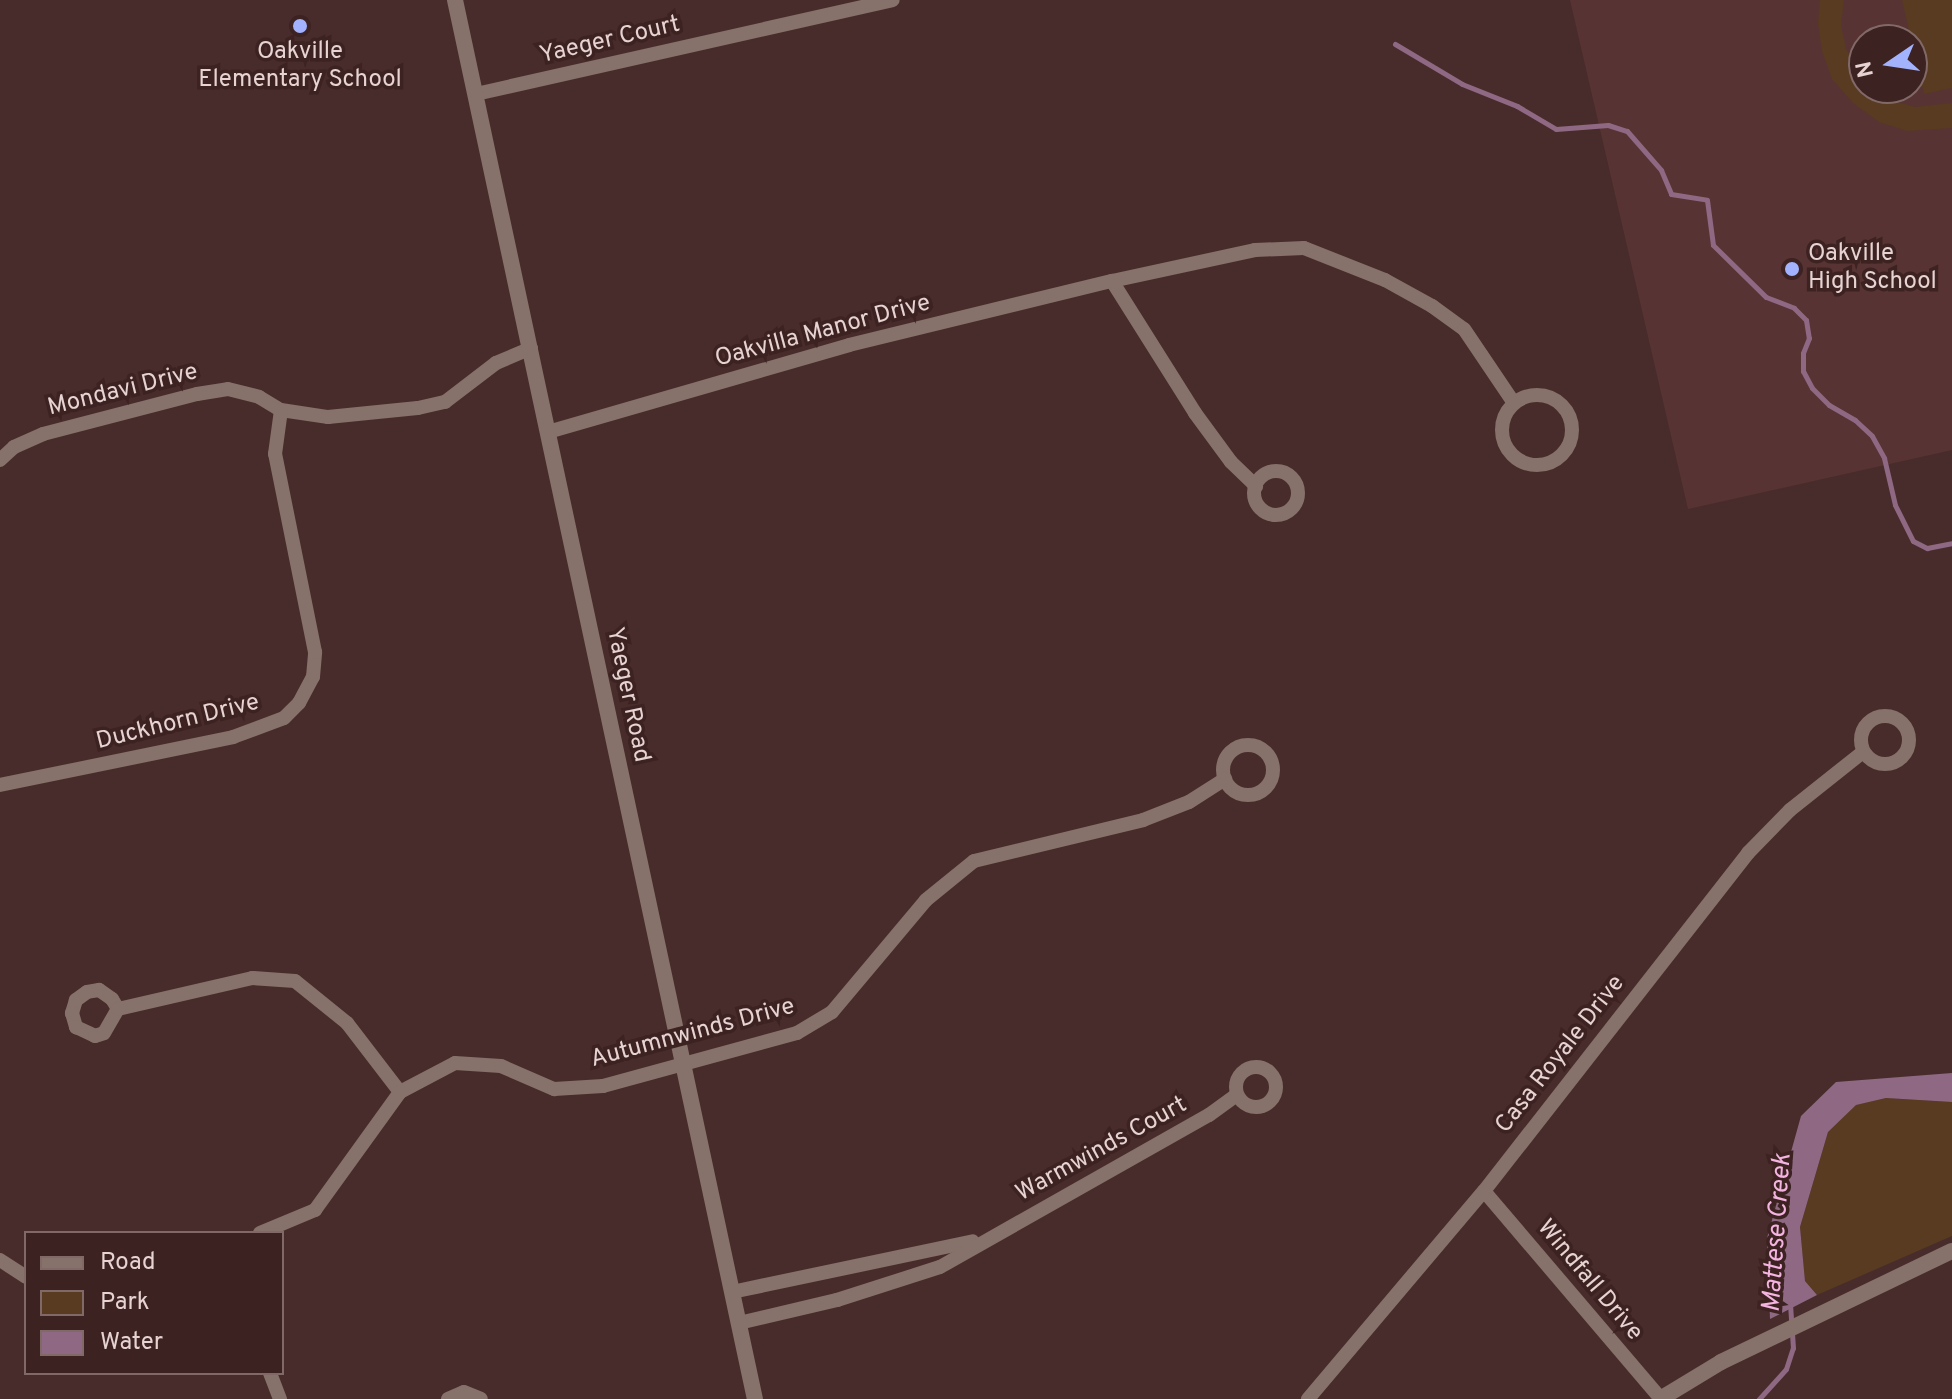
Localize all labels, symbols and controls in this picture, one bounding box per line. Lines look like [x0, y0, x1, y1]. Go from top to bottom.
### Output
street label: Yaeger Court [537, 11, 683, 71]
marker: Oakville Elementary School [291, 17, 309, 35]
north arrow [1848, 24, 1928, 104]
place label: Oakville Elementary School [198, 39, 402, 95]
text: N [1851, 58, 1881, 80]
place label: Oakville High School [1808, 241, 1937, 297]
marker: Oakville High School [1783, 260, 1801, 278]
street label: Oakvilla Manor Drive [712, 289, 934, 375]
street label: Mondavi Drive [45, 358, 201, 424]
street label: Yaeger Road [599, 625, 655, 765]
street label: Duckhorn Drive [94, 689, 262, 757]
street label: Casa Royale Drive [1490, 970, 1632, 1140]
street label: Autumnwinds Drive [588, 993, 798, 1075]
street label: Warmwinds Court [1012, 1091, 1192, 1209]
water label: Mattese Creek [1757, 1153, 1799, 1313]
street label: Windfall Drive [1530, 1215, 1648, 1347]
legend [24, 1231, 284, 1375]
text: Road [100, 1248, 156, 1278]
text: Park [100, 1288, 150, 1318]
text: Water [100, 1328, 163, 1358]

